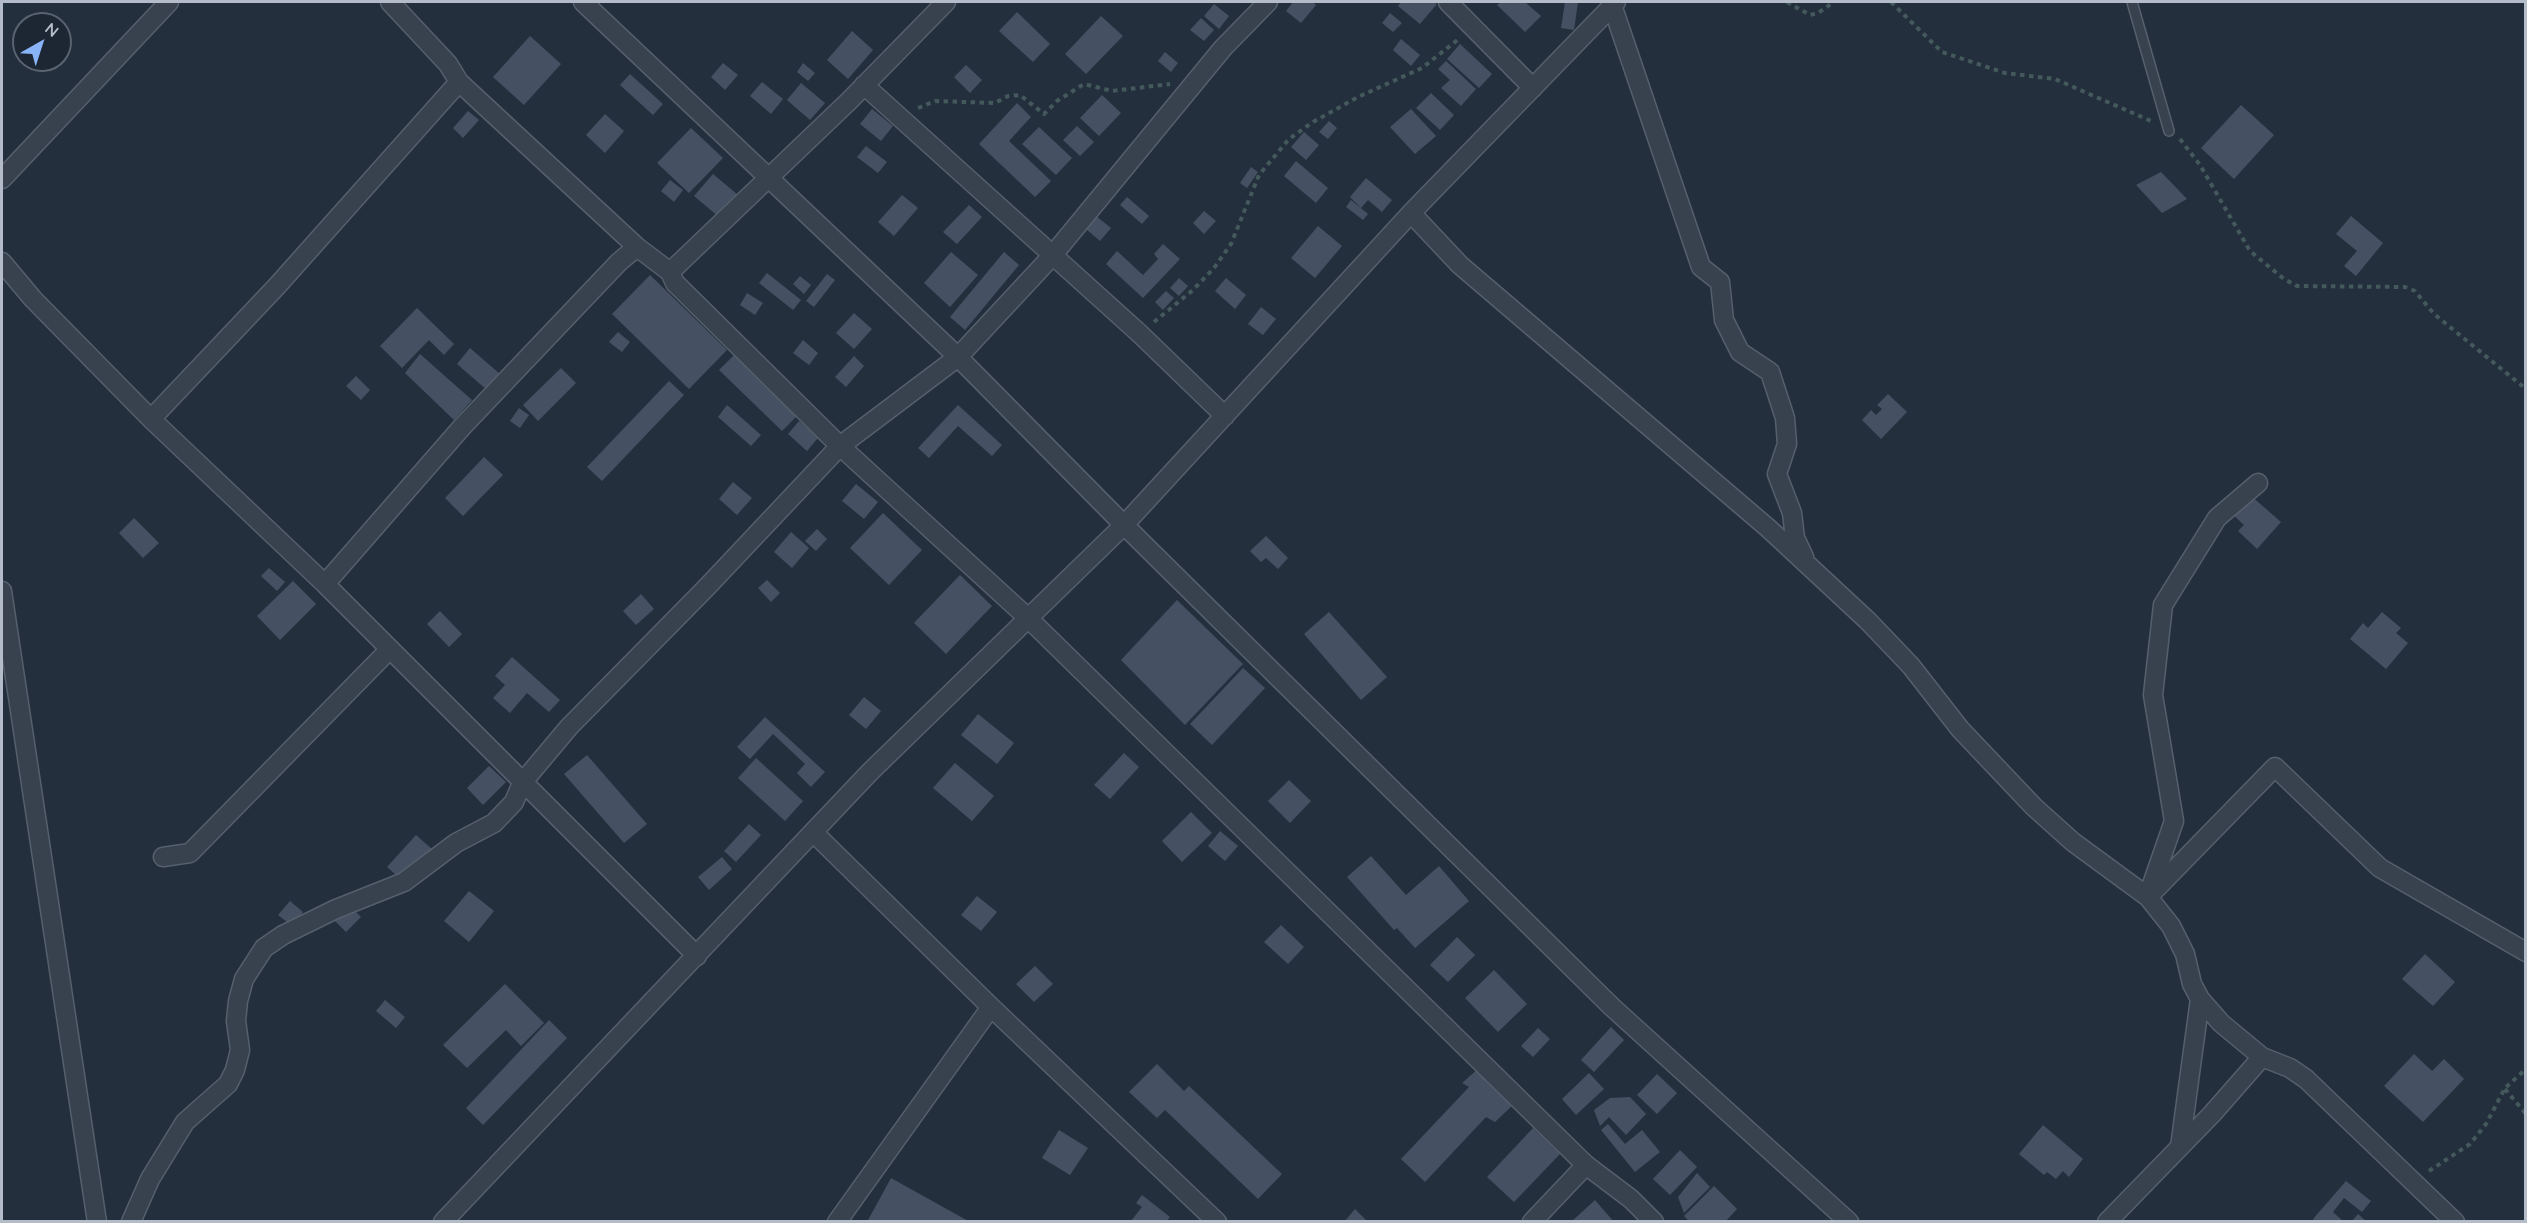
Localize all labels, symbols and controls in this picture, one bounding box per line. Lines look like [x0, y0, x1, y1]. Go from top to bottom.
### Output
north arrow [12, 12, 72, 72]
text: N [41, 18, 63, 41]

